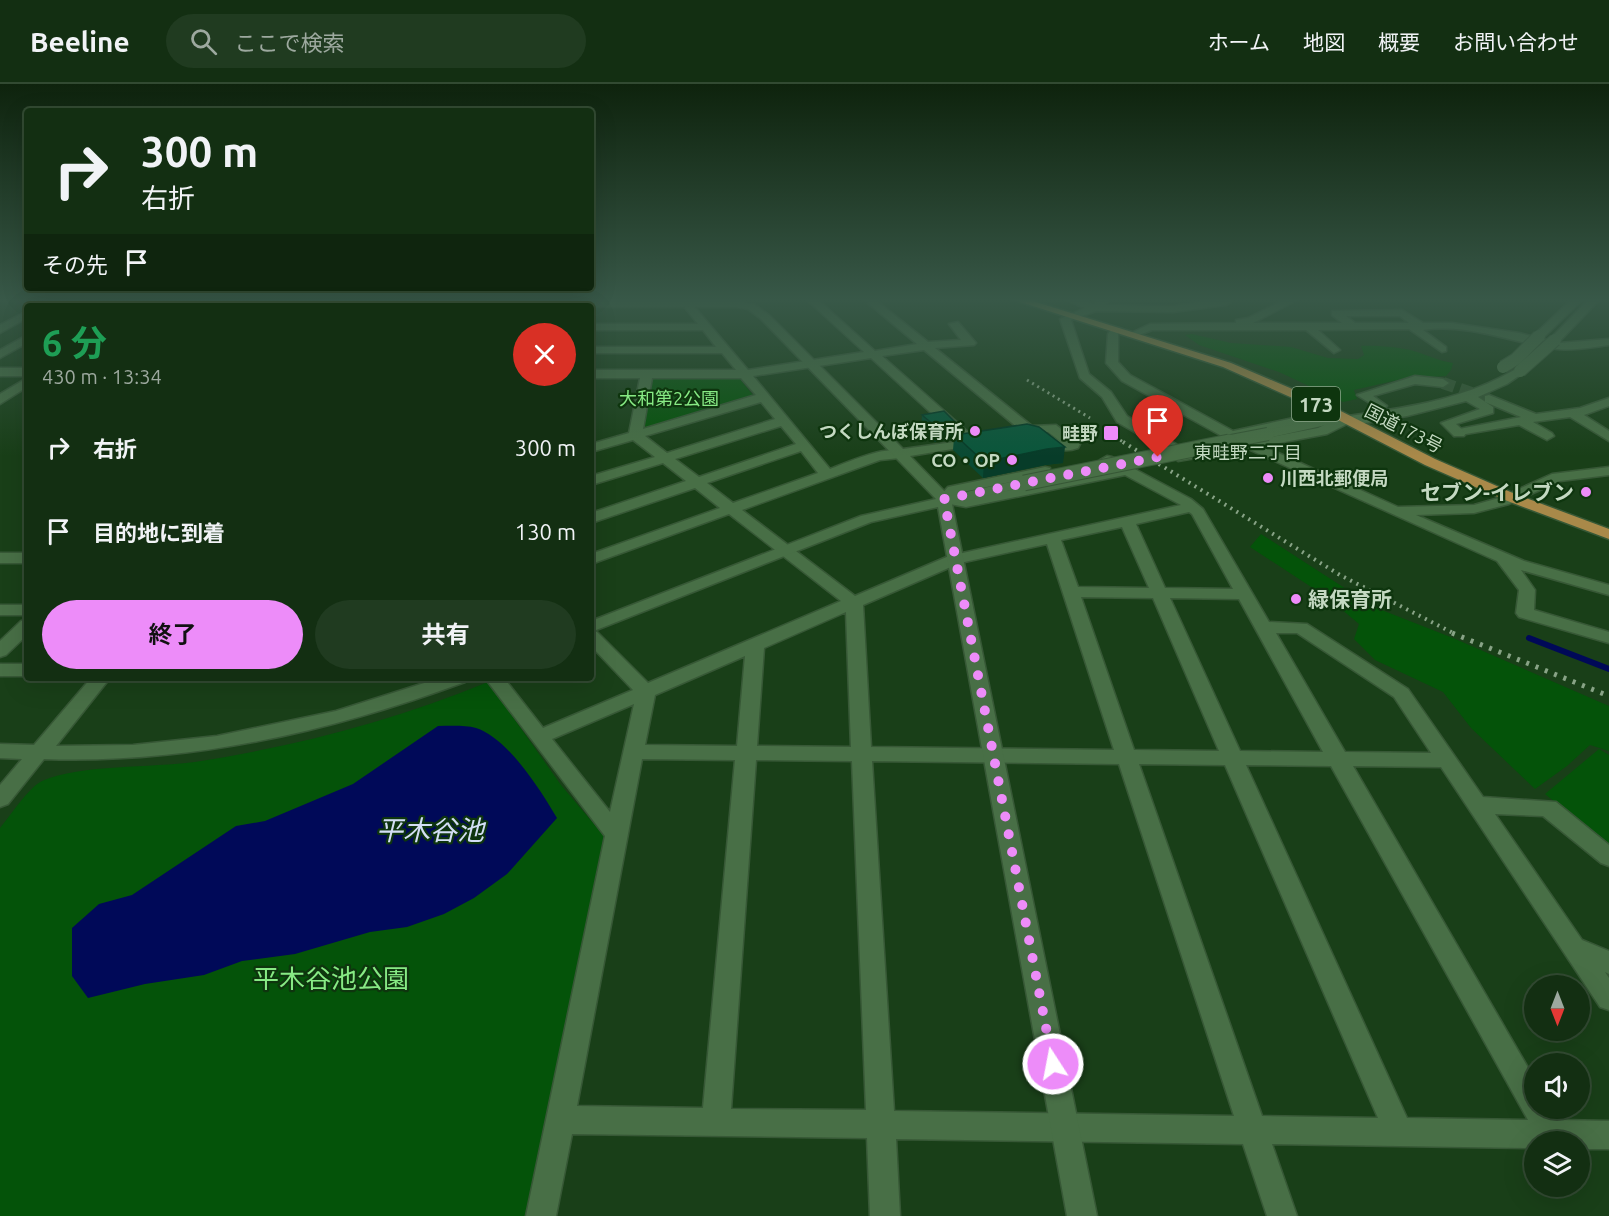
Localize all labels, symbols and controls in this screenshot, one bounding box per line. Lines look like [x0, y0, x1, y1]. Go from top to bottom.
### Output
search box [166, 14, 586, 68]
icon: search [187, 25, 220, 58]
text: Beeline [30, 26, 130, 57]
text: ここで検索 [235, 30, 345, 55]
text: ホーム [1208, 30, 1270, 54]
text: 地図 [1303, 30, 1345, 54]
text: 概要 [1378, 30, 1420, 54]
text: お問い合わせ [1453, 30, 1579, 54]
text: 300 m [141, 128, 258, 175]
icon: right [42, 132, 120, 210]
text: 右折 [141, 183, 195, 213]
icon: arrive [120, 246, 153, 279]
text: その先 [42, 252, 108, 277]
text: 6 分 [42, 322, 107, 363]
button: close [513, 323, 576, 386]
text: 430 m · 13:34 [42, 365, 162, 388]
road number: 173 [1292, 387, 1340, 421]
park label: 大和第2公園 [619, 388, 719, 408]
pin [1132, 395, 1183, 457]
street label: 国道173号 [1362, 400, 1446, 456]
icon: arrive [1141, 404, 1174, 437]
place label: つくしんぼ保育所 [819, 421, 963, 441]
place label: 畦野 [1062, 423, 1098, 443]
marker: つくしんぼ保育所 [968, 424, 982, 438]
marker: 畦野 [1102, 424, 1120, 442]
icon: right [42, 431, 75, 464]
text: 300 m [515, 435, 576, 460]
text: 右折 [93, 436, 137, 461]
district label: 東畦野二丁目 [1194, 442, 1302, 462]
place label: CO・OP [931, 450, 1000, 470]
marker: CO・OP [1005, 453, 1019, 467]
place label: 川西北郵便局 [1280, 468, 1388, 488]
marker: 川西北郵便局 [1261, 471, 1275, 485]
place label: セブン-イレブン [1420, 480, 1574, 504]
marker: セブン-イレブン [1579, 485, 1593, 499]
icon: arrive [42, 515, 75, 548]
text: 130 m [515, 519, 576, 544]
text: 目的地に到着 [93, 520, 225, 545]
place label: 緑保育所 [1308, 587, 1392, 611]
marker: 緑保育所 [1289, 592, 1303, 606]
button: 終了 [42, 600, 303, 669]
button: 共有 [315, 600, 576, 669]
water label: 平木谷池 [376, 815, 487, 845]
park label: 平木谷池公園 [253, 964, 409, 993]
north arrow [1524, 975, 1590, 1041]
map controls [1524, 975, 1590, 1197]
position arrow [1021, 1032, 1085, 1096]
button: sound [1524, 1053, 1590, 1119]
button: layers [1524, 1131, 1590, 1197]

